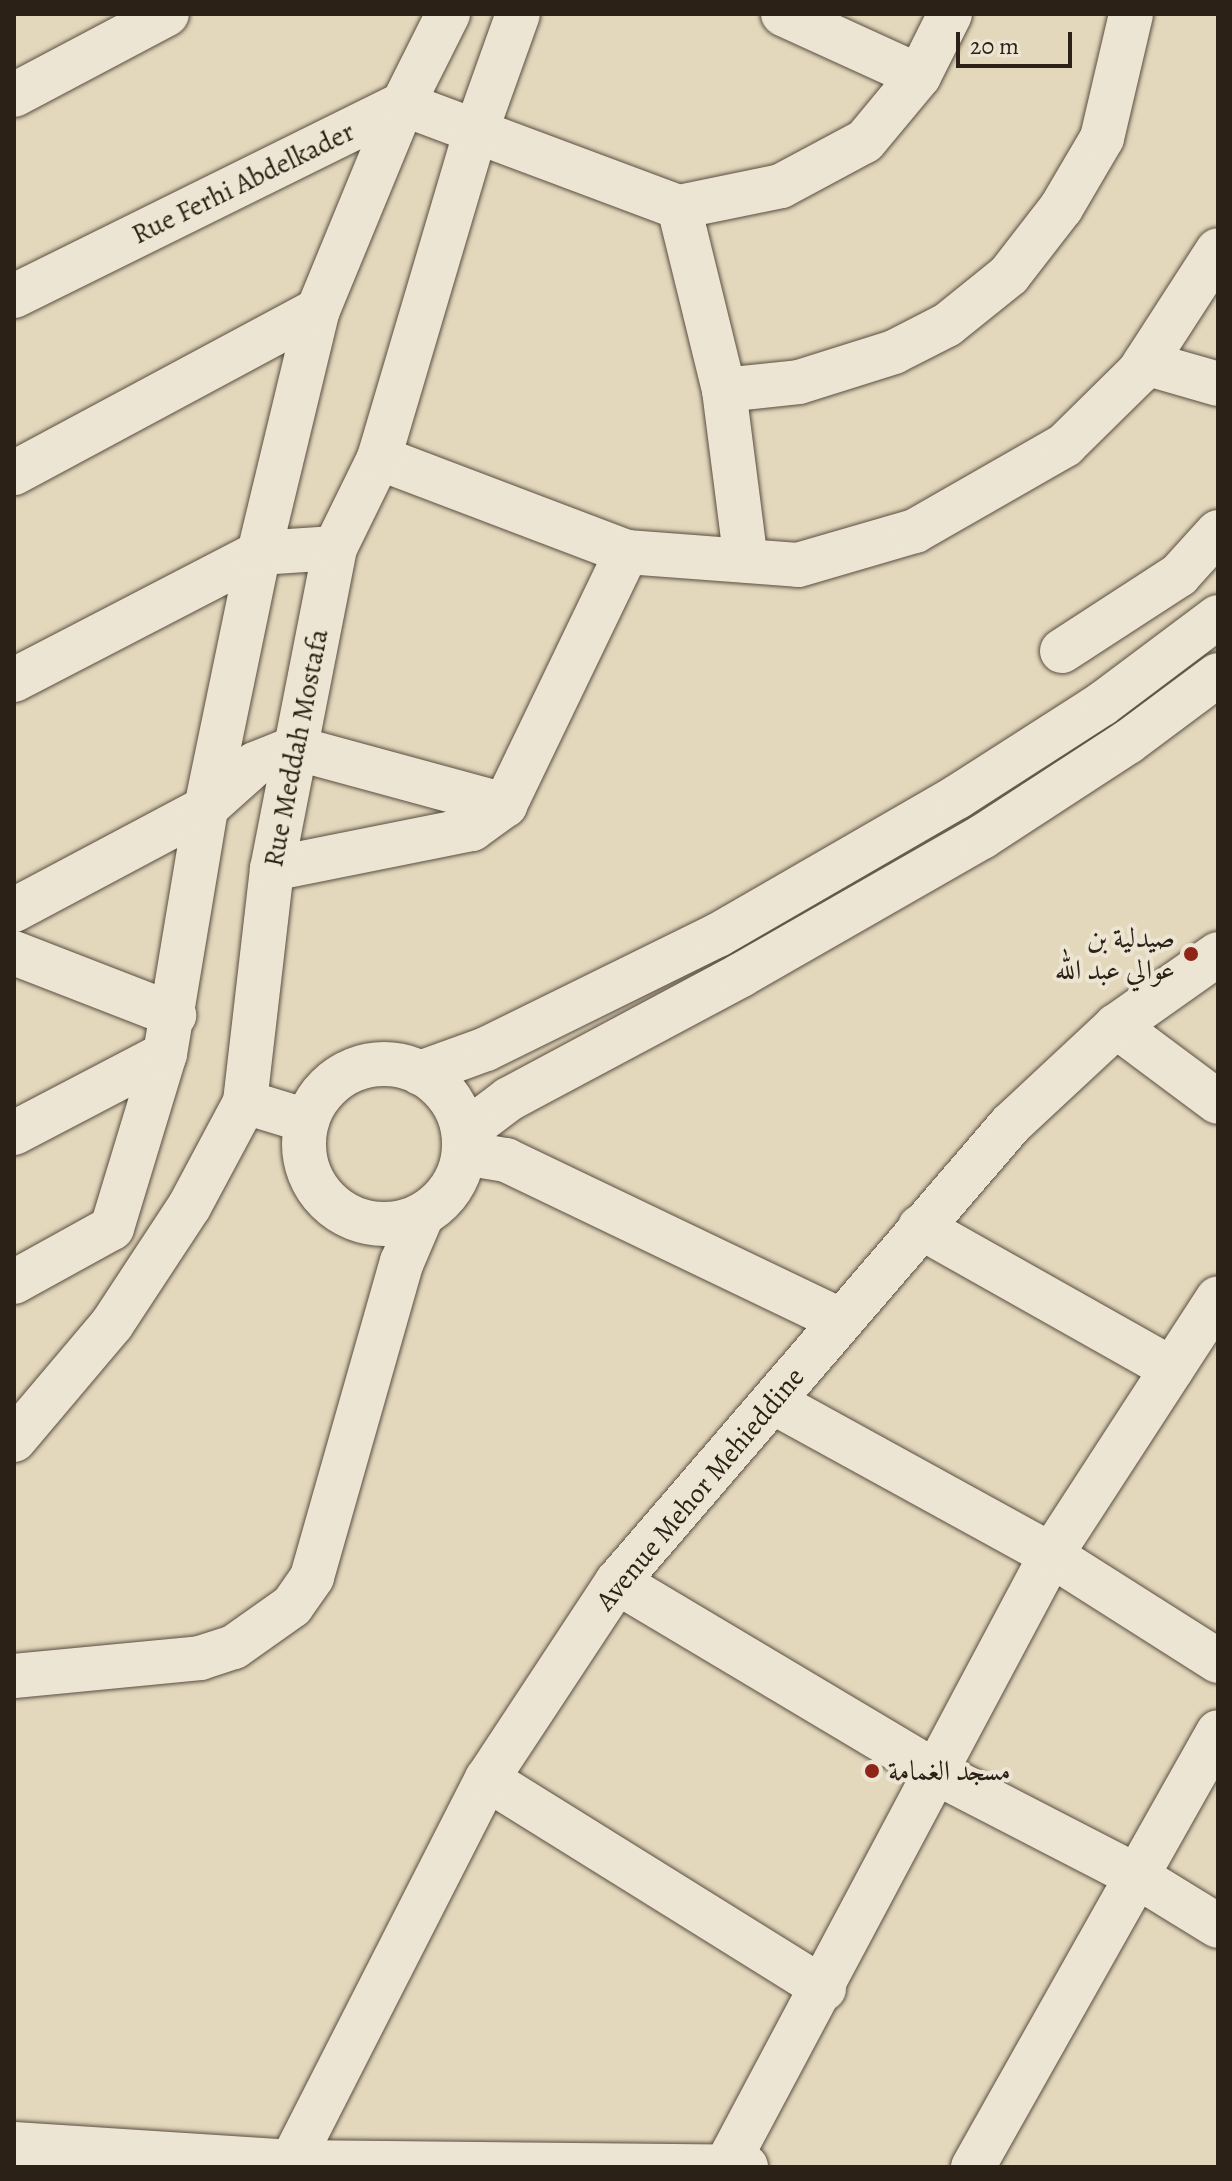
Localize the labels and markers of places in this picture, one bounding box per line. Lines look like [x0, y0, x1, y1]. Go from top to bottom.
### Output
place label: صيدلية بن عوالي عبد الله [1055, 921, 1175, 987]
marker: صيدلية بن عوالي عبد الله [1182, 945, 1200, 963]
place label: مسجد الغمامة [888, 1754, 1011, 1788]
marker: مسجد الغمامة [863, 1762, 881, 1780]

